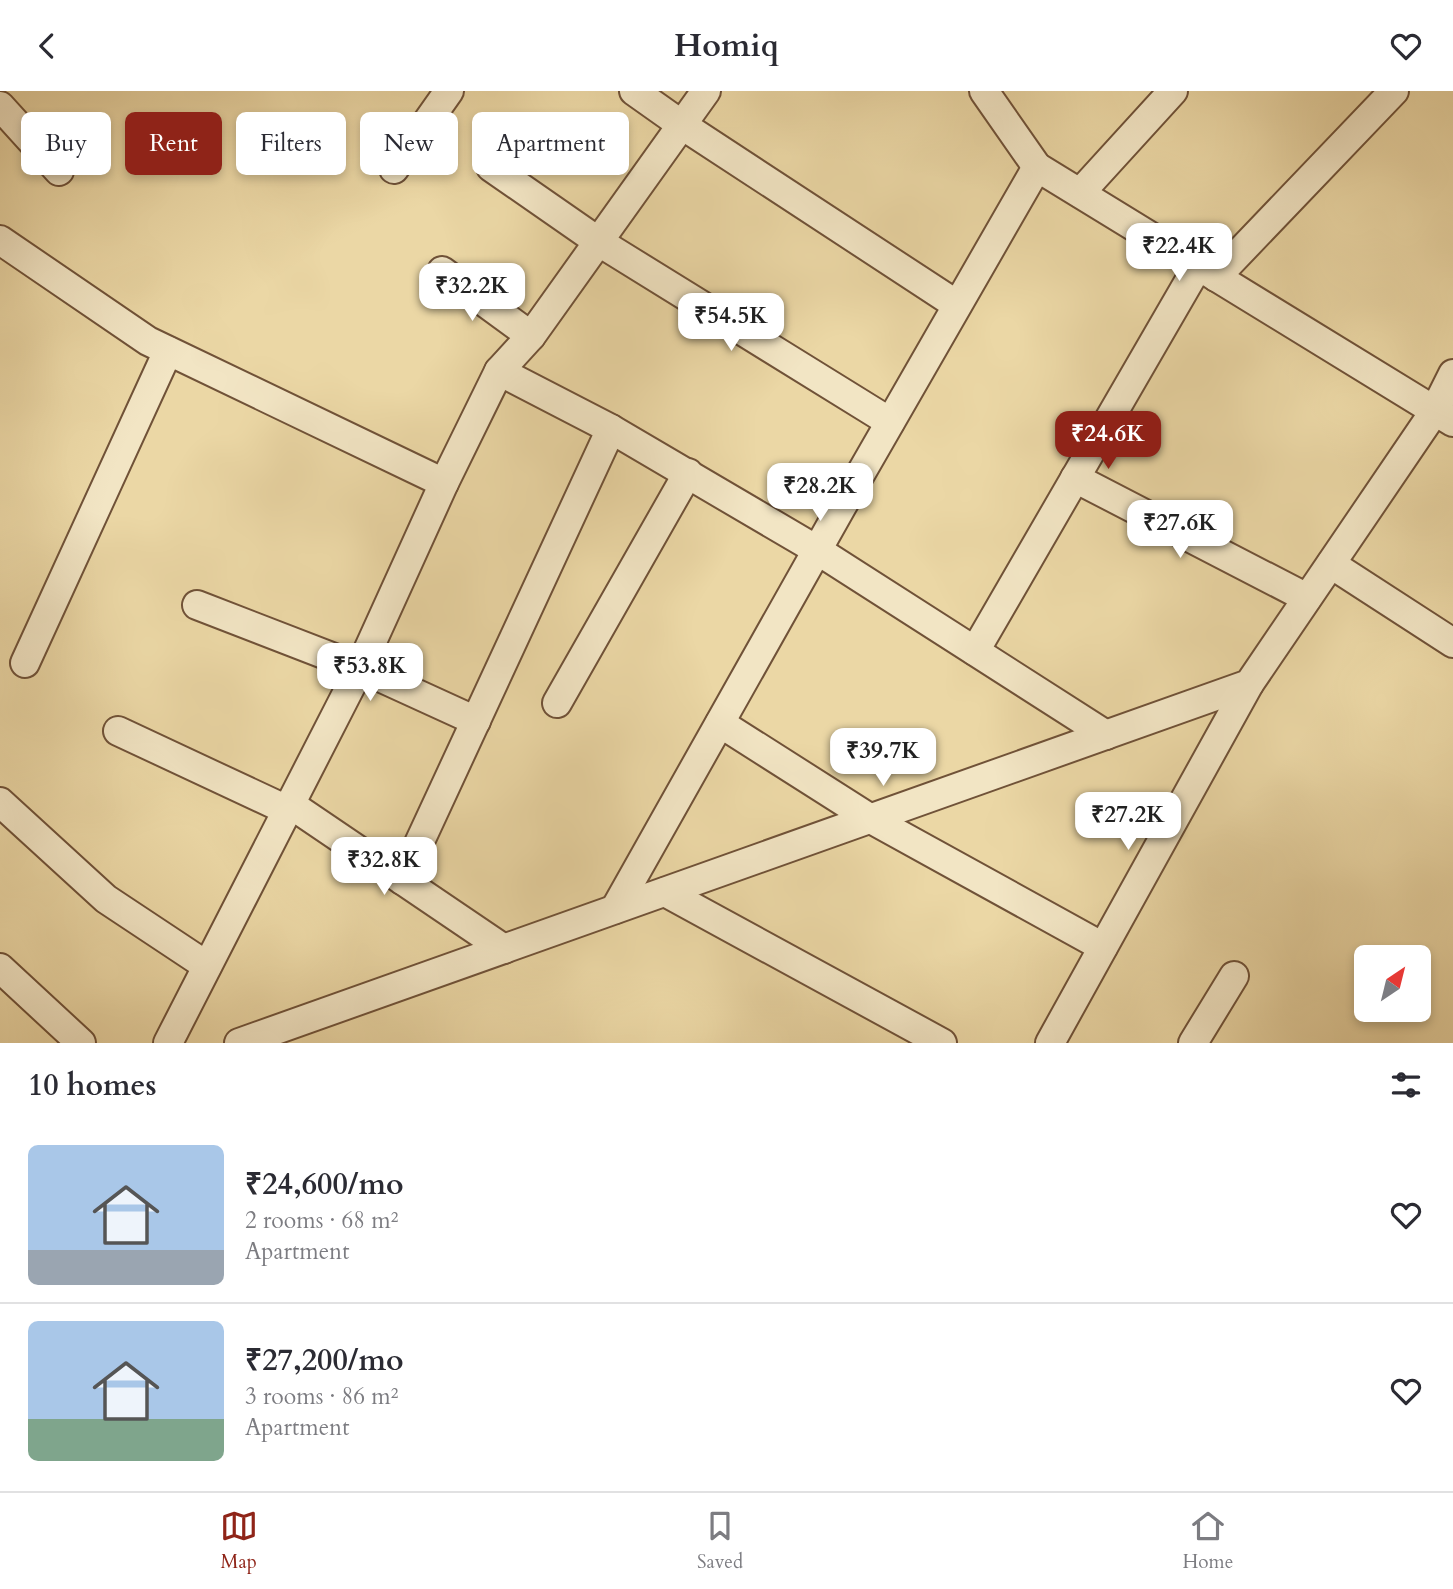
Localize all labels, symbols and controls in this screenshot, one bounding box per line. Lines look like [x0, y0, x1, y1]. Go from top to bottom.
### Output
text: Homiq [674, 24, 779, 68]
icon: back [28, 27, 66, 65]
icon: heart [1387, 27, 1425, 65]
chip: Buy [21, 112, 111, 175]
chip: Rent [125, 112, 222, 175]
chip: Filters [236, 112, 346, 175]
chip: New [360, 112, 458, 175]
chip: Apartment [472, 112, 629, 175]
pin: ₹22.4K [1122, 223, 1236, 283]
text: ₹22.4K [1142, 230, 1216, 261]
pin: ₹32.2K [415, 264, 529, 323]
text: ₹32.2K [435, 270, 509, 301]
pin: ₹54.5K [674, 293, 788, 353]
text: ₹54.5K [694, 300, 768, 331]
pin: ₹24.6K [1051, 411, 1165, 471]
text: ₹24.6K [1071, 418, 1145, 449]
pin: ₹28.2K [763, 463, 877, 523]
text: ₹28.2K [783, 470, 857, 501]
pin: ₹27.6K [1123, 501, 1237, 560]
text: ₹27.6K [1143, 507, 1217, 538]
pin: ₹53.8K [313, 643, 427, 703]
text: ₹53.8K [333, 650, 407, 681]
pin: ₹39.7K [826, 729, 940, 788]
text: ₹39.7K [846, 735, 920, 766]
pin: ₹27.2K [1071, 793, 1185, 852]
text: ₹27.2K [1091, 799, 1165, 830]
pin: ₹32.8K [327, 837, 441, 897]
text: ₹32.8K [347, 844, 421, 875]
north arrow [1354, 945, 1432, 1022]
map controls [1354, 945, 1431, 1022]
text: 10 homes [28, 1065, 157, 1106]
icon: filters [1387, 1066, 1425, 1104]
text: ₹24,600/mo [245, 1164, 404, 1205]
icon: home [84, 1173, 168, 1257]
icon: heart [1387, 1196, 1425, 1234]
text: 2 rooms · 68 m² [245, 1205, 398, 1236]
text: Apartment [245, 1236, 349, 1267]
text: ₹27,200/mo [245, 1340, 404, 1381]
icon: home [84, 1349, 168, 1433]
icon: heart [1387, 1372, 1425, 1410]
text: 3 rooms · 86 m² [245, 1381, 398, 1412]
text: Apartment [245, 1412, 349, 1443]
tab: Map [220, 1507, 258, 1575]
tab: Saved [697, 1507, 743, 1575]
tab: Home [1182, 1507, 1233, 1575]

